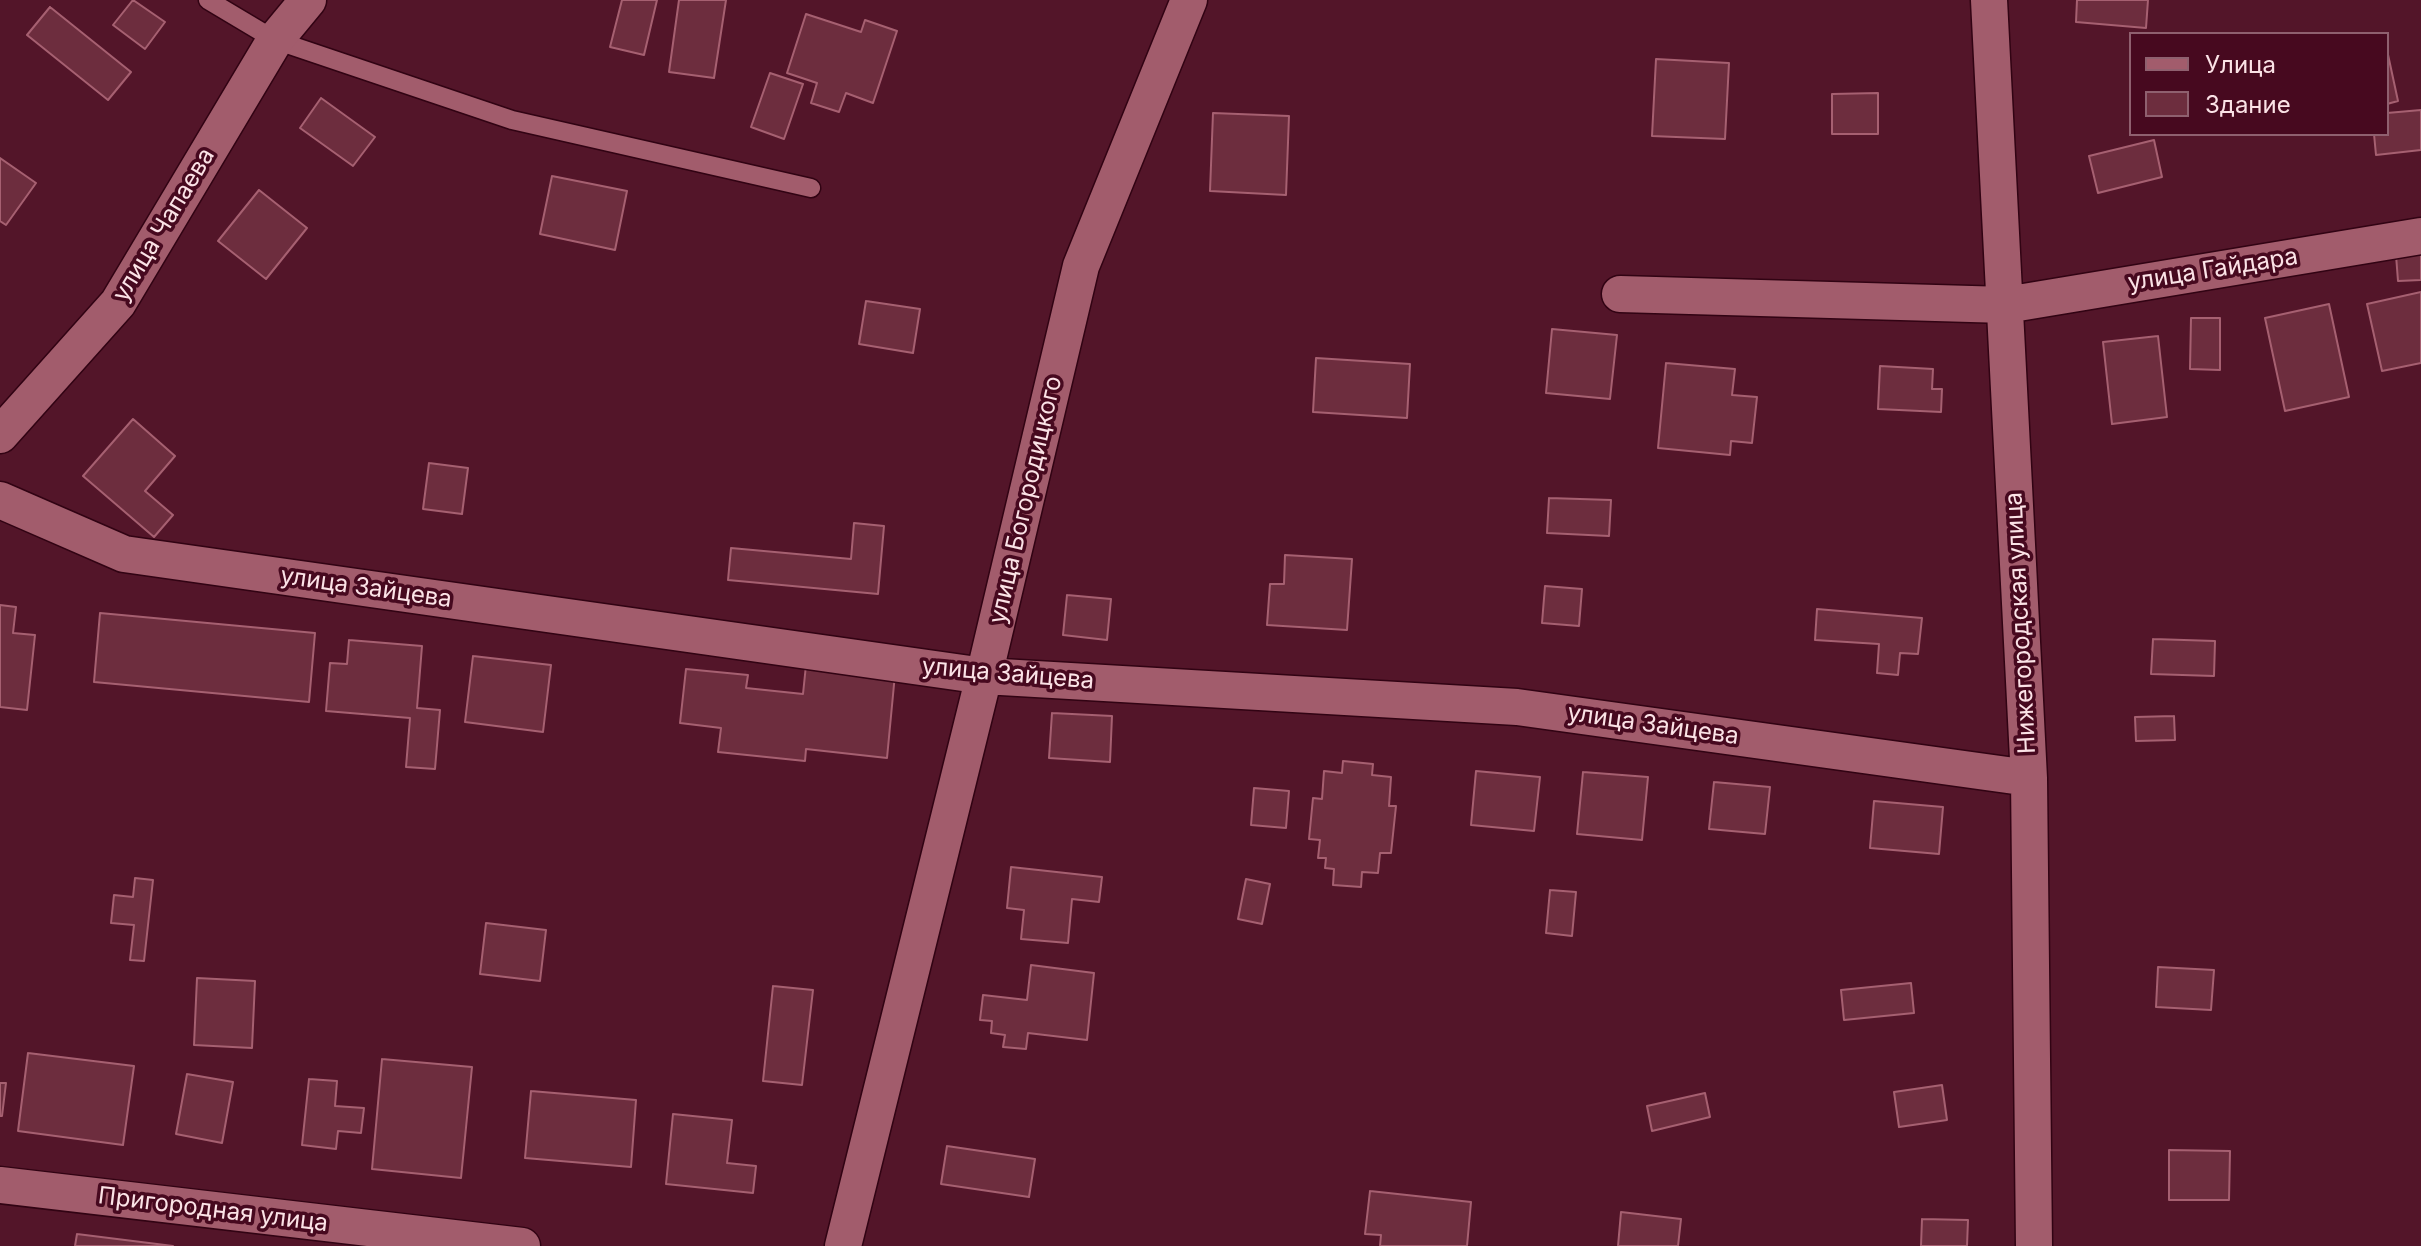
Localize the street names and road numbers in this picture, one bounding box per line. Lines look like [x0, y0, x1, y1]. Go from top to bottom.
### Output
street label: улица Чапаева [107, 143, 221, 307]
street label: улица Гайдара [2126, 242, 2300, 298]
street label: улица Богородицкого [983, 373, 1069, 627]
street label: Нижегородская улица [2000, 491, 2042, 755]
street label: улица Зайцева [278, 562, 454, 614]
street label: улица Зайцева [921, 652, 1095, 696]
street label: улица Зайцева [1565, 699, 1741, 751]
street label: Пригородная улица [96, 1182, 330, 1238]

